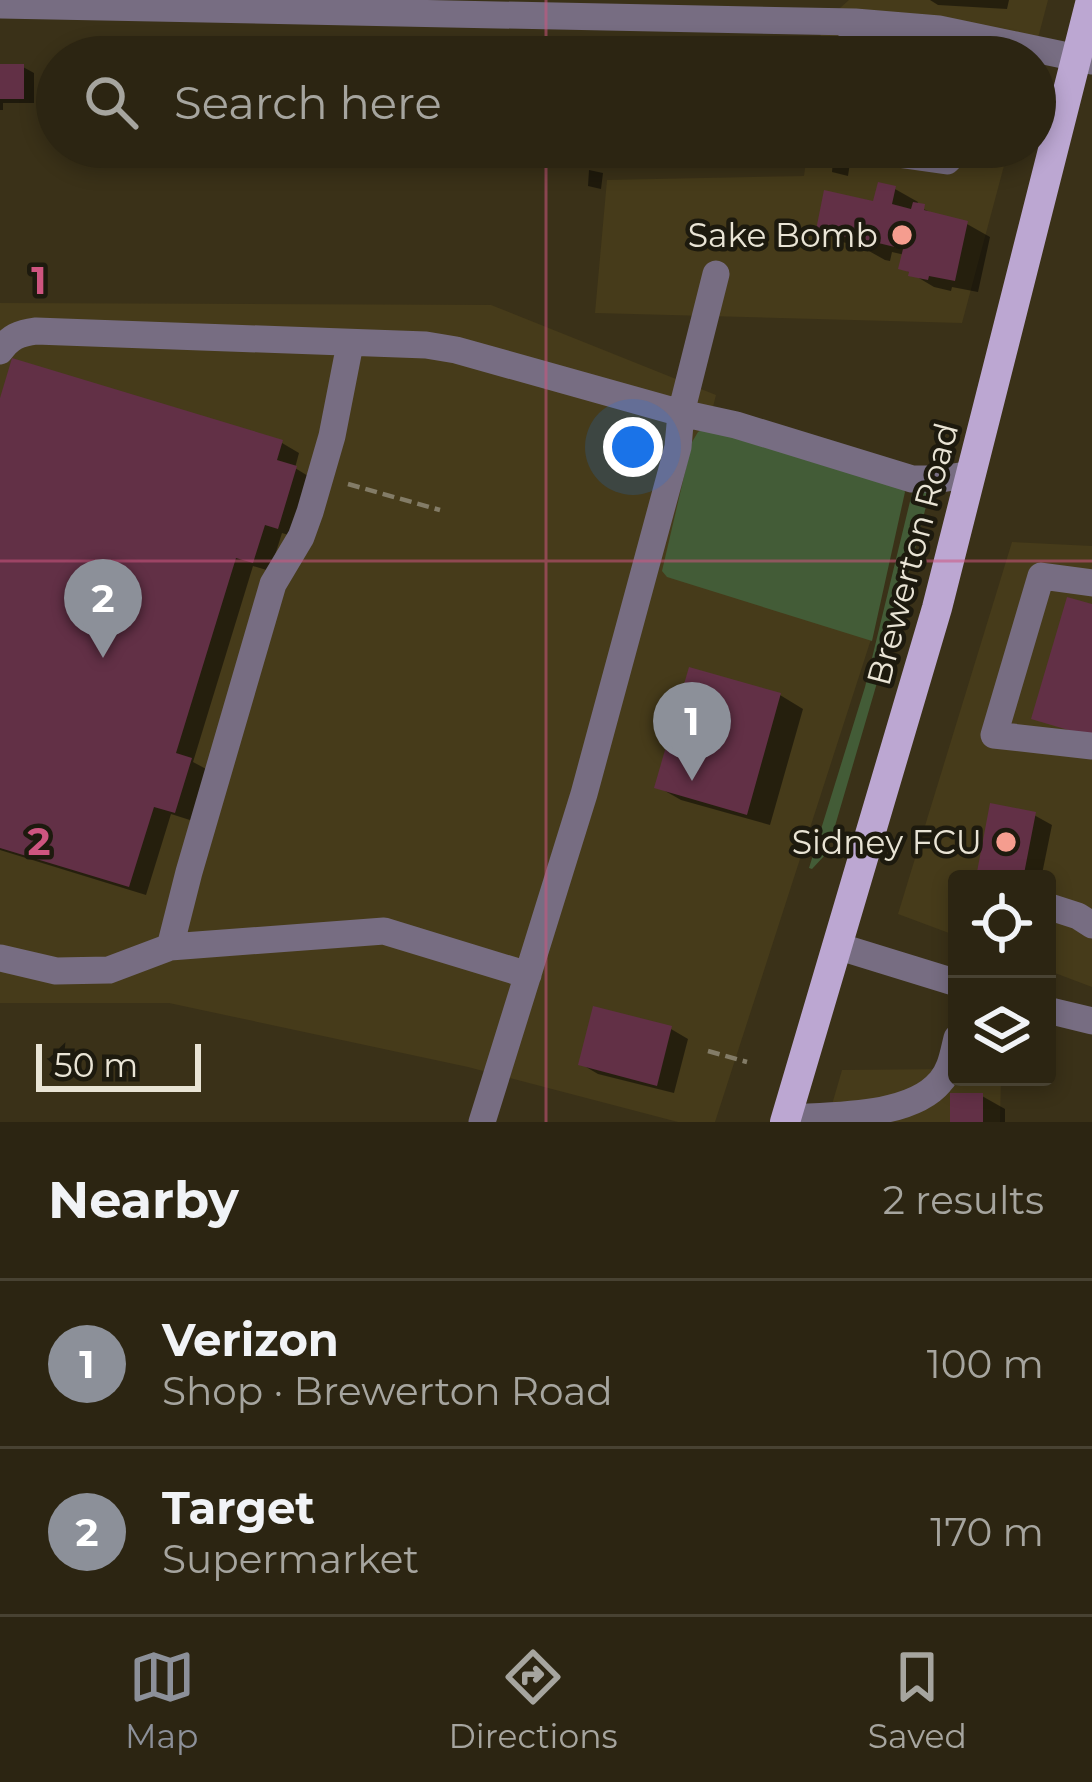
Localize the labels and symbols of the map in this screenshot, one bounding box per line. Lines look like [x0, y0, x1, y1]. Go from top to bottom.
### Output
place label: Sake Bomb [688, 215, 878, 255]
marker: Sake Bomb [889, 222, 915, 248]
text: 1 [31, 256, 47, 304]
your location [603, 417, 663, 477]
street label: Brewerton Road [858, 418, 966, 690]
pin: 2 [64, 559, 142, 658]
pin: 1 [653, 682, 731, 781]
text: 2 [27, 817, 51, 865]
place label: Sidney FCU [792, 822, 982, 862]
marker: Sidney FCU [993, 829, 1019, 855]
scale bar [36, 1038, 201, 1091]

